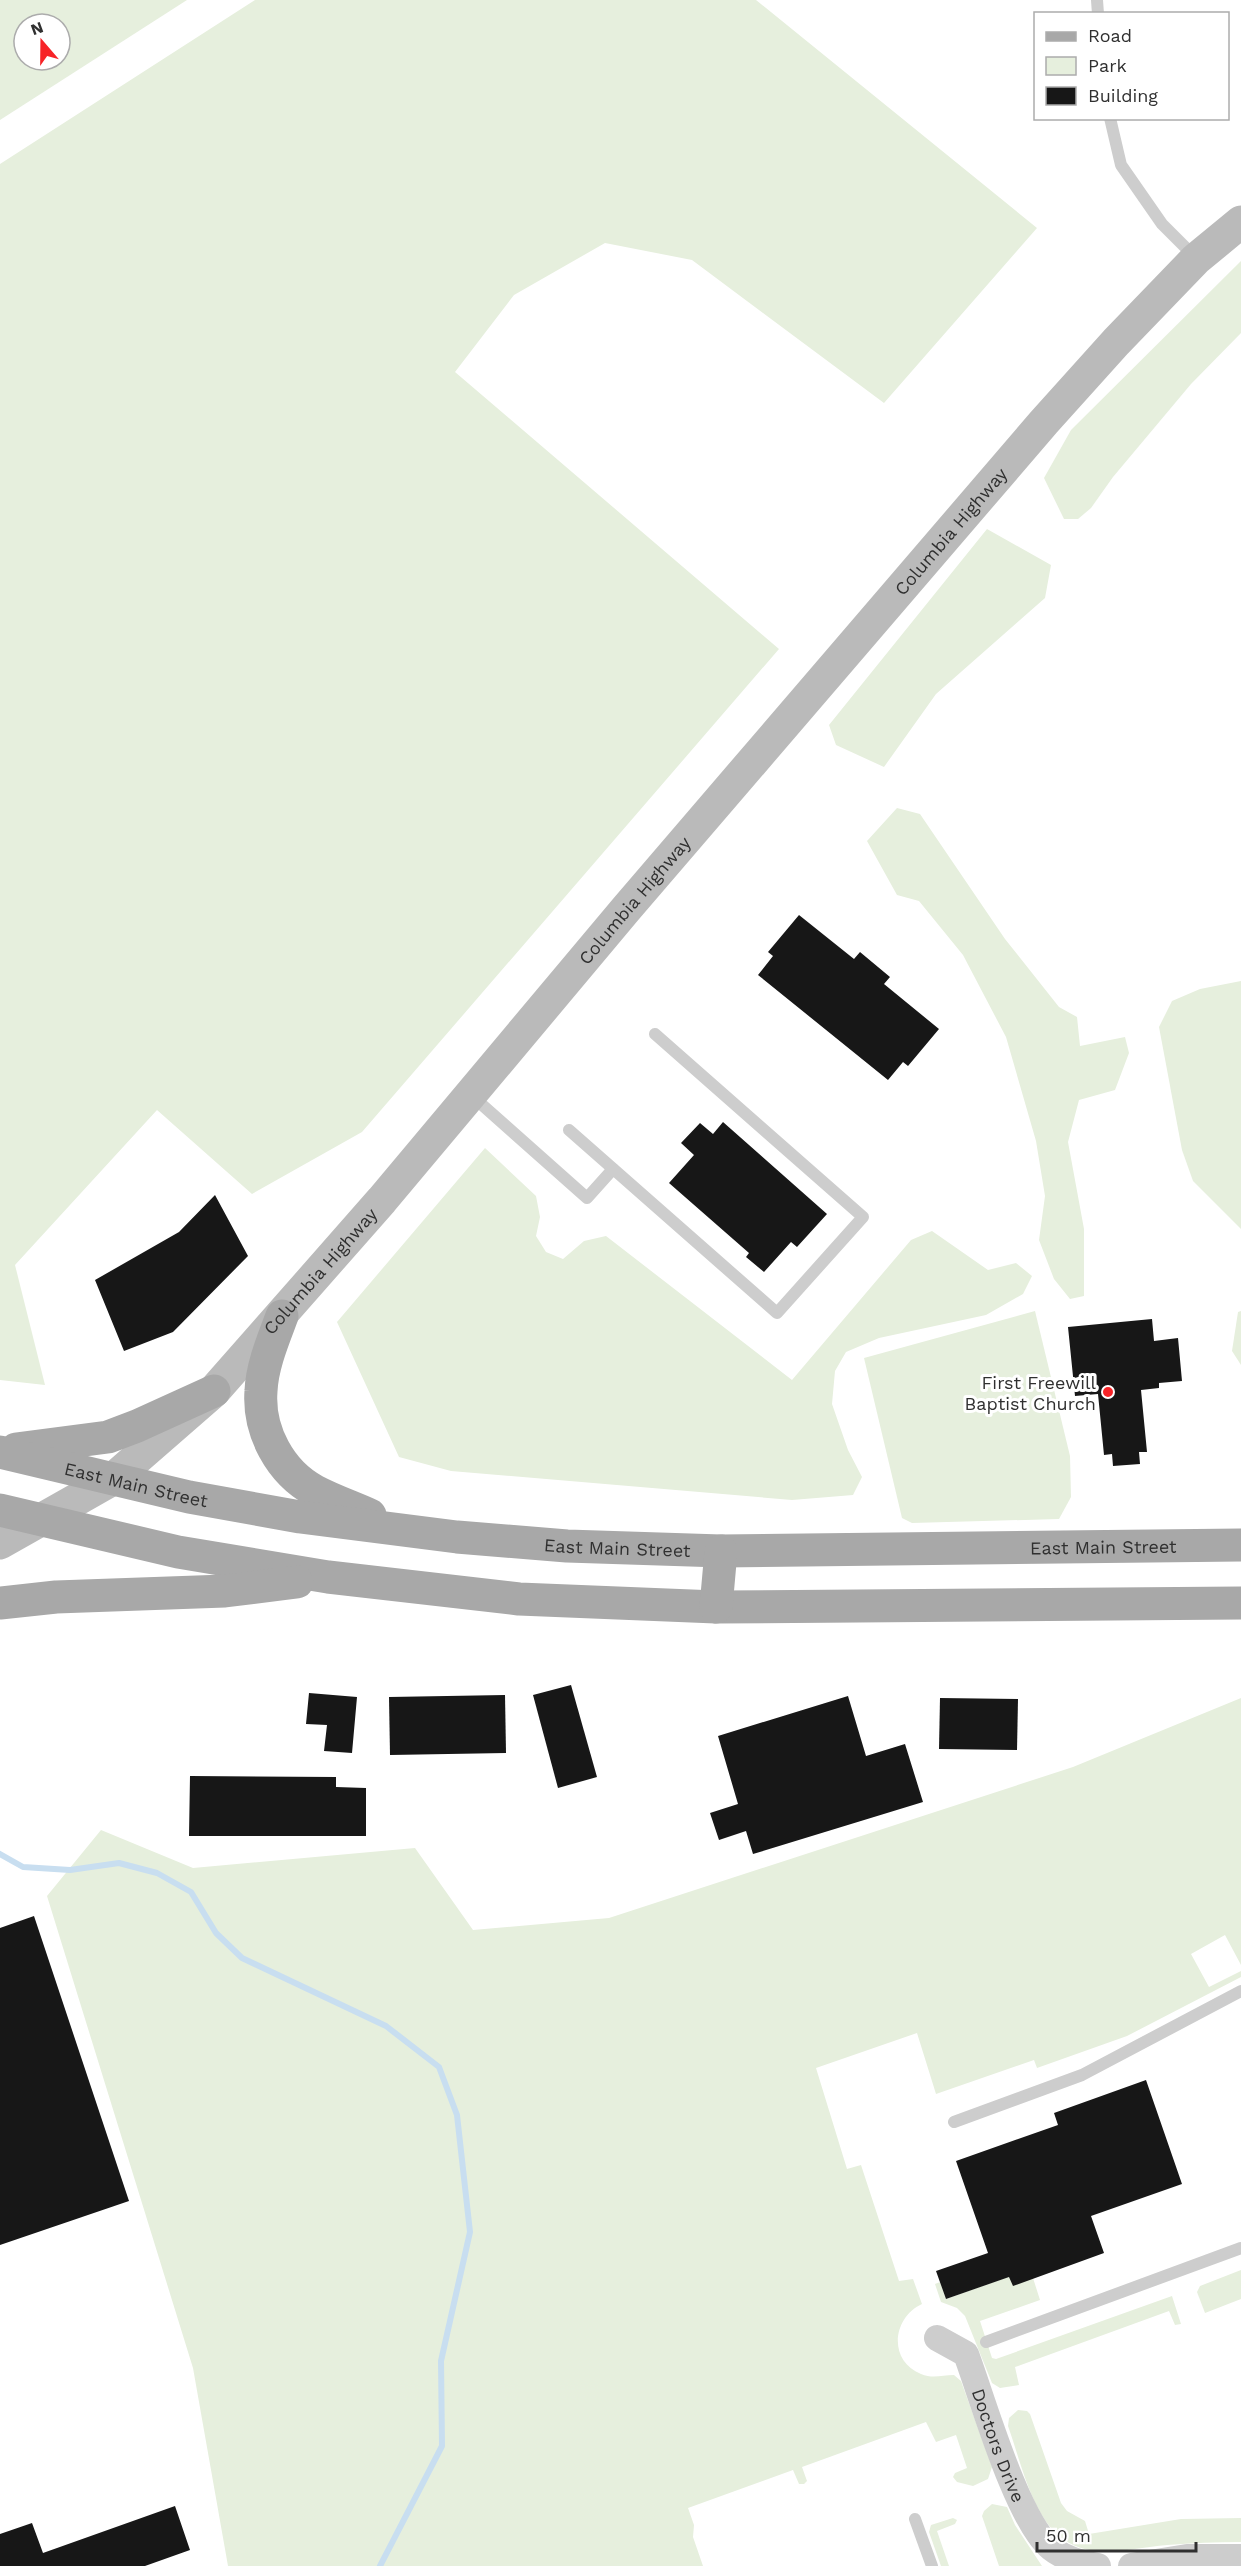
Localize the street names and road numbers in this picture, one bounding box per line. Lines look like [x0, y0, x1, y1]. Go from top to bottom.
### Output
street label: Columbia Highway [890, 462, 1011, 599]
street label: Columbia Highway [574, 831, 695, 968]
street label: Columbia Highway [259, 1203, 381, 1338]
street label: East Main Street [62, 1457, 210, 1511]
street label: East Main Street [543, 1534, 691, 1561]
street label: East Main Street [1030, 1535, 1177, 1558]
street label: Doctors Drive [968, 2386, 1030, 2505]

